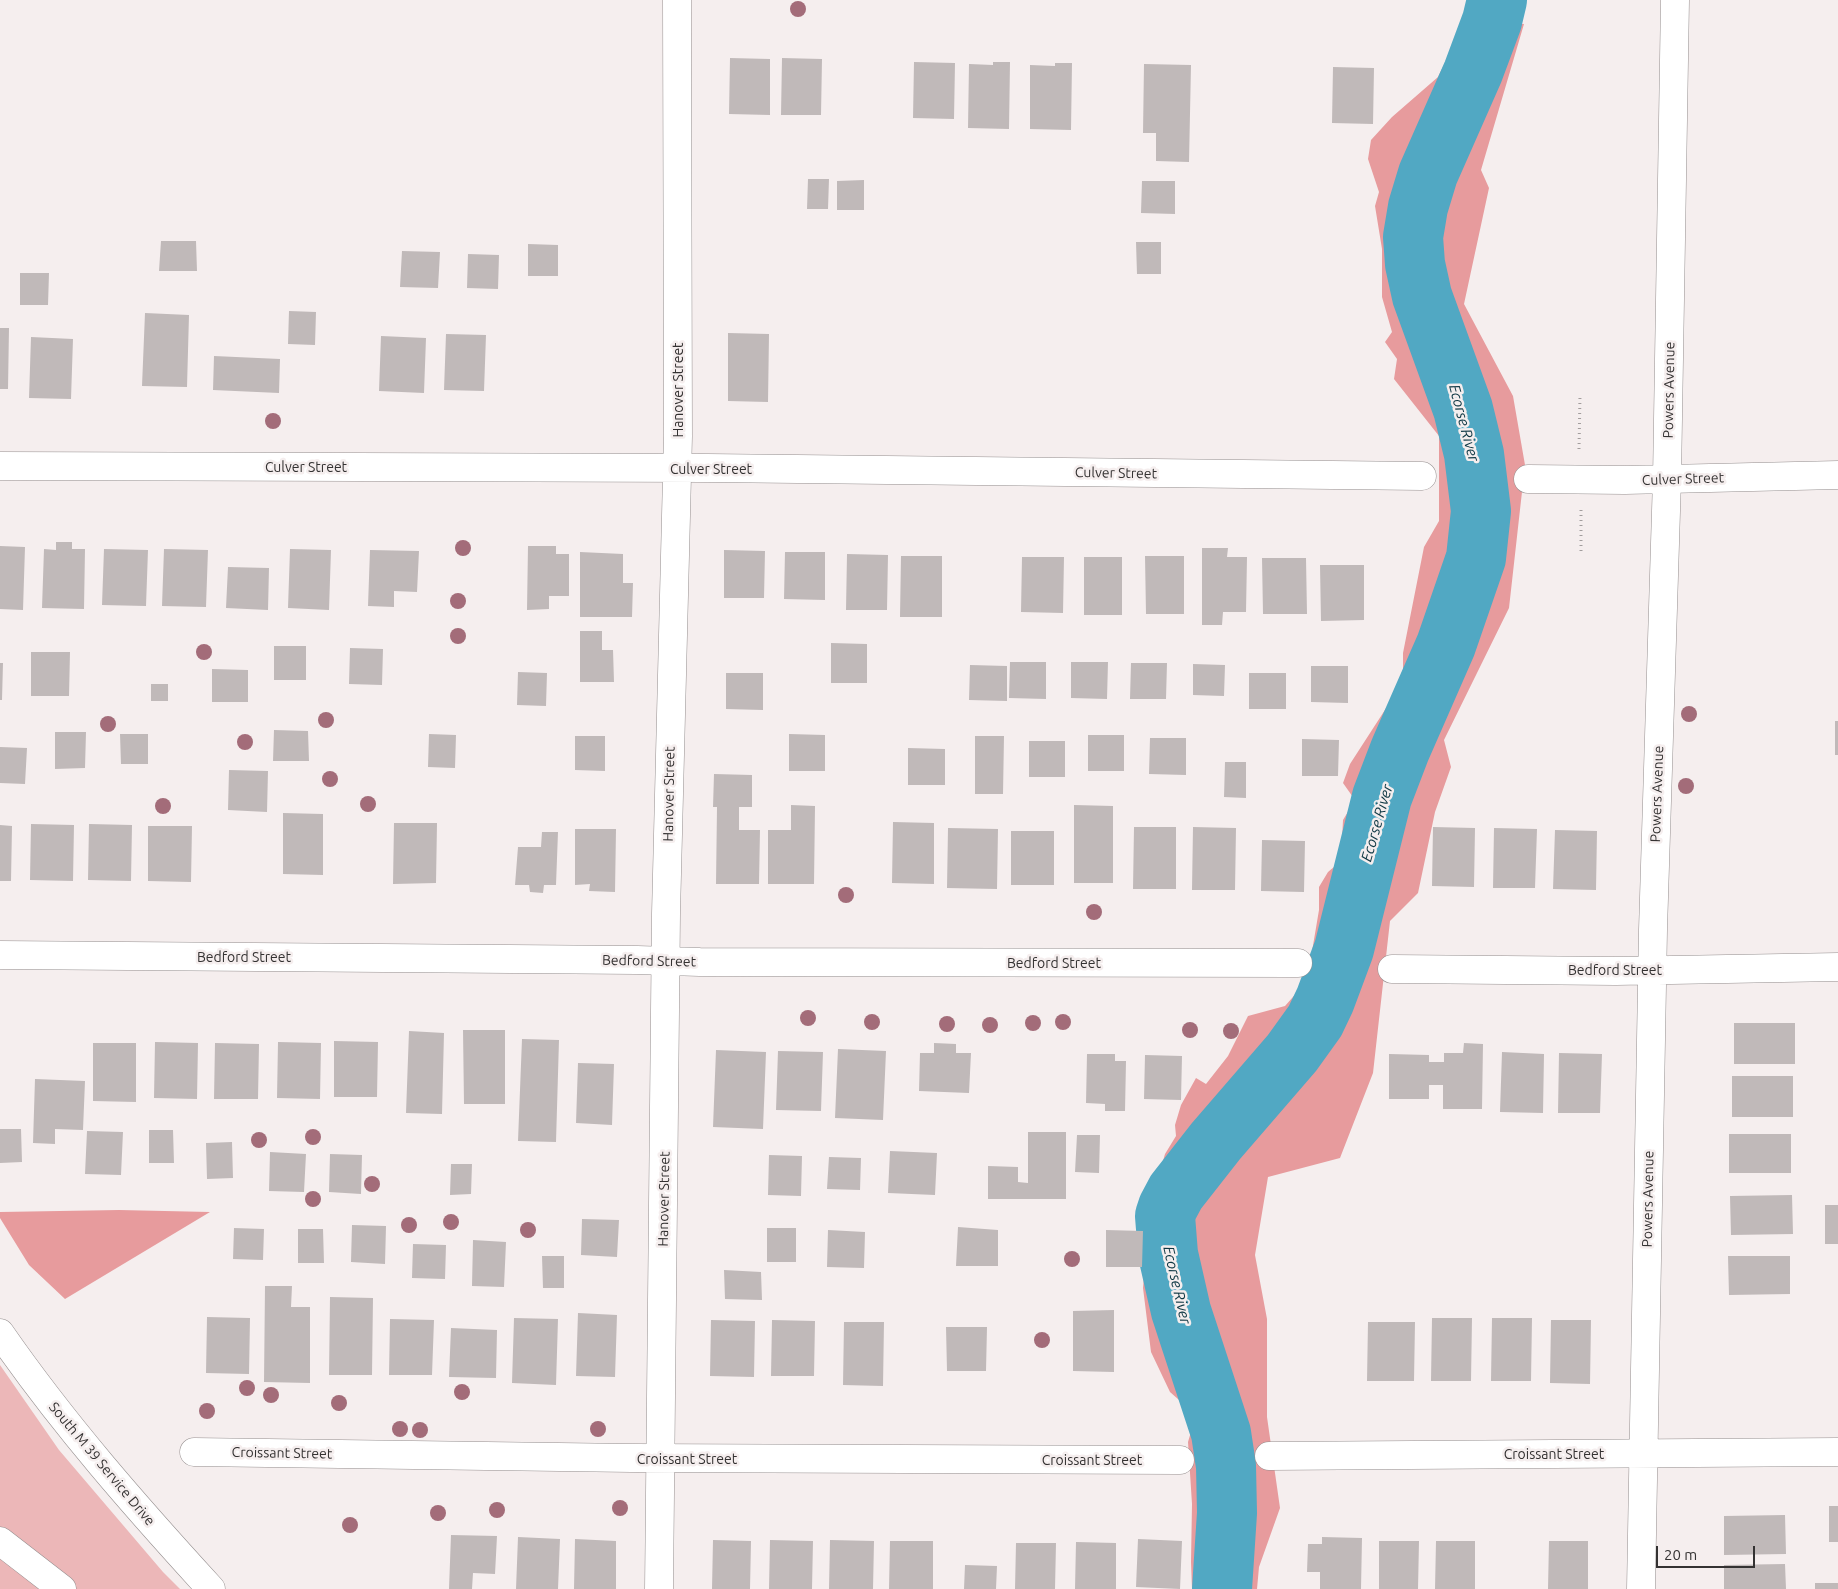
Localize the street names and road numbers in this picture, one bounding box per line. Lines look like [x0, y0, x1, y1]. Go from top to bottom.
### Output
street label: Powers Avenue [1660, 341, 1678, 439]
street label: Hanover Street [670, 342, 686, 438]
street label: Culver Street [265, 459, 347, 475]
street label: Culver Street [670, 461, 752, 477]
street label: Culver Street [1075, 464, 1157, 482]
street label: Culver Street [1642, 469, 1724, 489]
street label: Powers Avenue [1647, 745, 1667, 843]
street label: Hanover Street [660, 746, 678, 842]
street label: Bedford Street [197, 949, 291, 965]
street label: Bedford Street [602, 952, 696, 970]
street label: Bedford Street [1007, 955, 1101, 971]
street label: Bedford Street [1568, 962, 1662, 978]
street label: Powers Avenue [1639, 1150, 1657, 1248]
street label: Hanover Street [655, 1151, 673, 1247]
street label: South M 39 Service Drive [45, 1399, 159, 1529]
street label: Croissant Street [232, 1444, 332, 1462]
street label: Croissant Street [1504, 1446, 1604, 1462]
street label: Croissant Street [637, 1451, 737, 1467]
street label: Croissant Street [1042, 1452, 1142, 1468]

